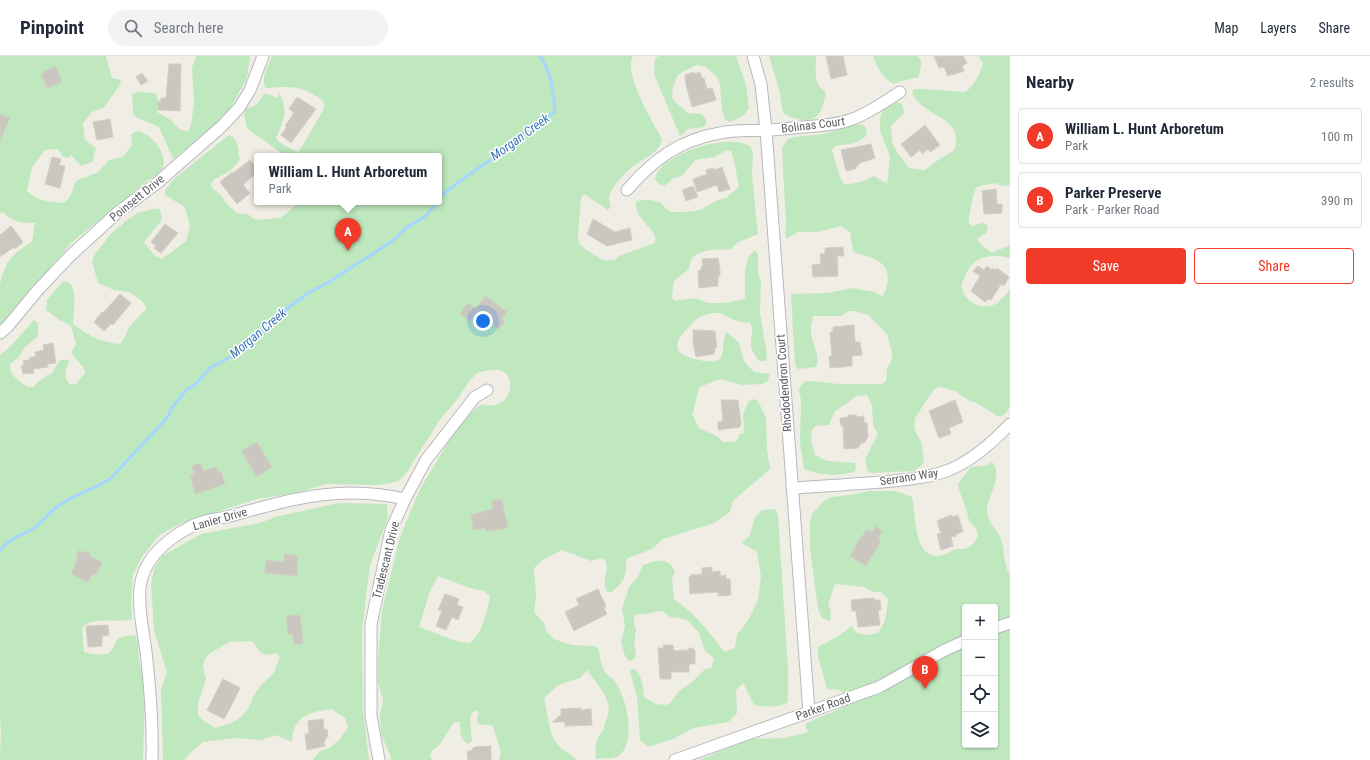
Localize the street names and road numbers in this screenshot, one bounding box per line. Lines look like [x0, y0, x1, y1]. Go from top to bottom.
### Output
street label: Bolinas Court [780, 114, 846, 136]
street label: Poinsett Drive [107, 172, 167, 224]
street label: Rhododendron Court [774, 333, 794, 432]
street label: Serrano Way [879, 465, 939, 489]
street label: Lanier Drive [191, 504, 249, 533]
street label: Tradescant Drive [370, 519, 402, 600]
street label: Parker Road [794, 691, 852, 723]

